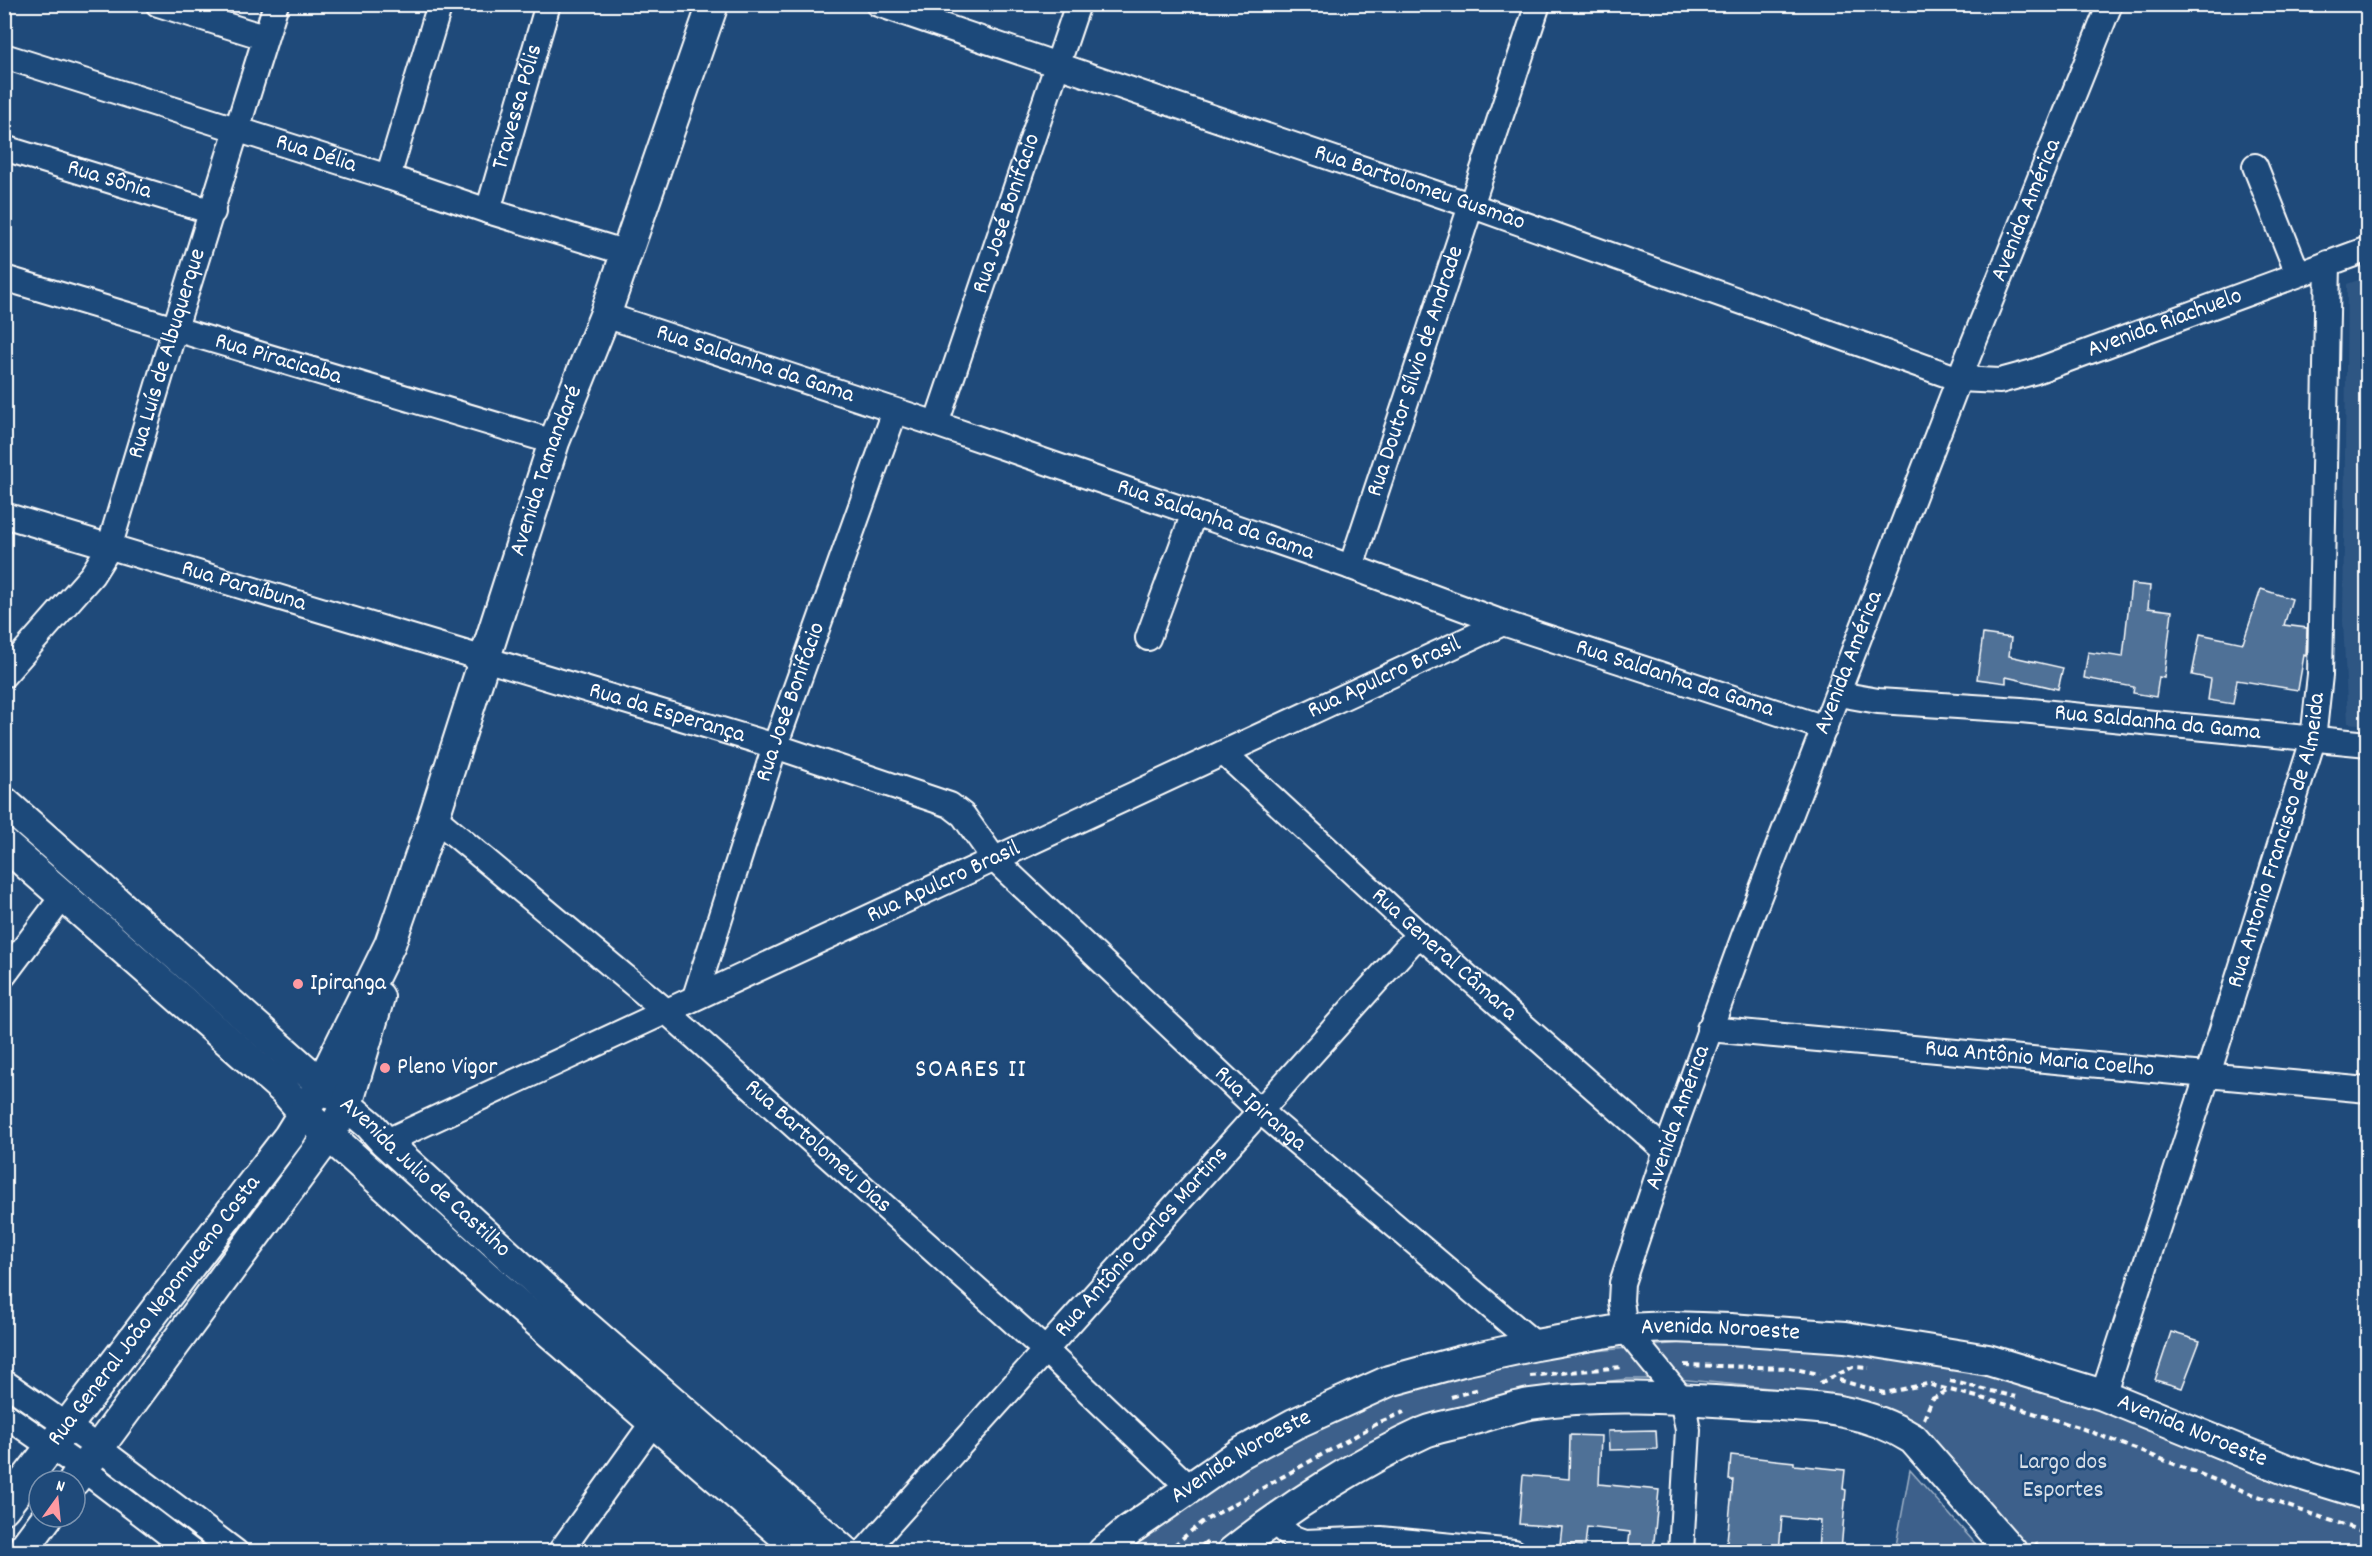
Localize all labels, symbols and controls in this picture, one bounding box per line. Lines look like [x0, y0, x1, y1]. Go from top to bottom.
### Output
street label: Travessa Pólis [484, 41, 552, 174]
street label: Rua Délia [271, 126, 361, 183]
street label: Rua José Bonifácio [964, 129, 1050, 298]
street label: Avenida América [1983, 133, 2071, 287]
street label: Rua Bartolomeu Gusmão [1310, 136, 1530, 240]
street label: Rua Sônia [63, 151, 156, 209]
street label: Rua Doutor Sílvio de Andrade [1358, 242, 1473, 501]
street label: Rua Luís de Albuquerque [120, 244, 216, 463]
street label: Avenida Riachuelo [2083, 280, 2247, 368]
street label: Rua Saldanha da Gama [651, 316, 859, 413]
street label: Rua Piracicaba [210, 325, 346, 395]
street label: Avenida Tamandaré [501, 380, 592, 561]
street label: Rua Saldanha da Gama [1112, 470, 1319, 570]
street label: Rua Paraíbuna [177, 552, 311, 622]
street label: Avenida América [1806, 585, 1893, 740]
street label: Rua José Bonifácio [748, 618, 835, 786]
street label: Rua Apulcro Brasil [1302, 628, 1467, 728]
street label: Rua Saldanha da Gama [1571, 631, 1779, 727]
street label: Rua da Esperança [585, 674, 750, 753]
street label: Rua Antonio Francisco de Almeida [2219, 690, 2335, 992]
street label: Rua Saldanha da Gama [2053, 696, 2263, 750]
street label: Rua Apulcro Brasil [861, 832, 1026, 933]
street label: Rua General Câmara [1363, 880, 1525, 1030]
place label: Ipiranga [310, 967, 387, 1001]
marker: Ipiranga [291, 977, 305, 991]
street label: Rua Antônio Maria Coelho [1923, 1032, 2156, 1087]
street label: Avenida América [1637, 1040, 1720, 1195]
place label: Pleno Vigor [397, 1051, 498, 1085]
district label: SOARES II [915, 1052, 1027, 1089]
street label: Rua Ipiranga [1206, 1058, 1314, 1161]
marker: Pleno Vigor [378, 1061, 392, 1075]
street label: Rua Bartolomeu Dias [737, 1072, 899, 1222]
street label: Avenida Julio de Castilho [331, 1089, 518, 1266]
street label: Rua Antônio Carlos Martins [1047, 1139, 1237, 1346]
street label: Rua General João Nepomuceno Costa [40, 1168, 270, 1454]
street label: Avenida Noroeste [1640, 1310, 1801, 1351]
street label: Avenida Noroeste [2112, 1385, 2272, 1477]
street label: Avenida Noroeste [1164, 1401, 1317, 1513]
park label: Largo dos Esportes [2019, 1446, 2107, 1508]
north arrow [27, 1469, 87, 1529]
text: N [53, 1475, 67, 1499]

